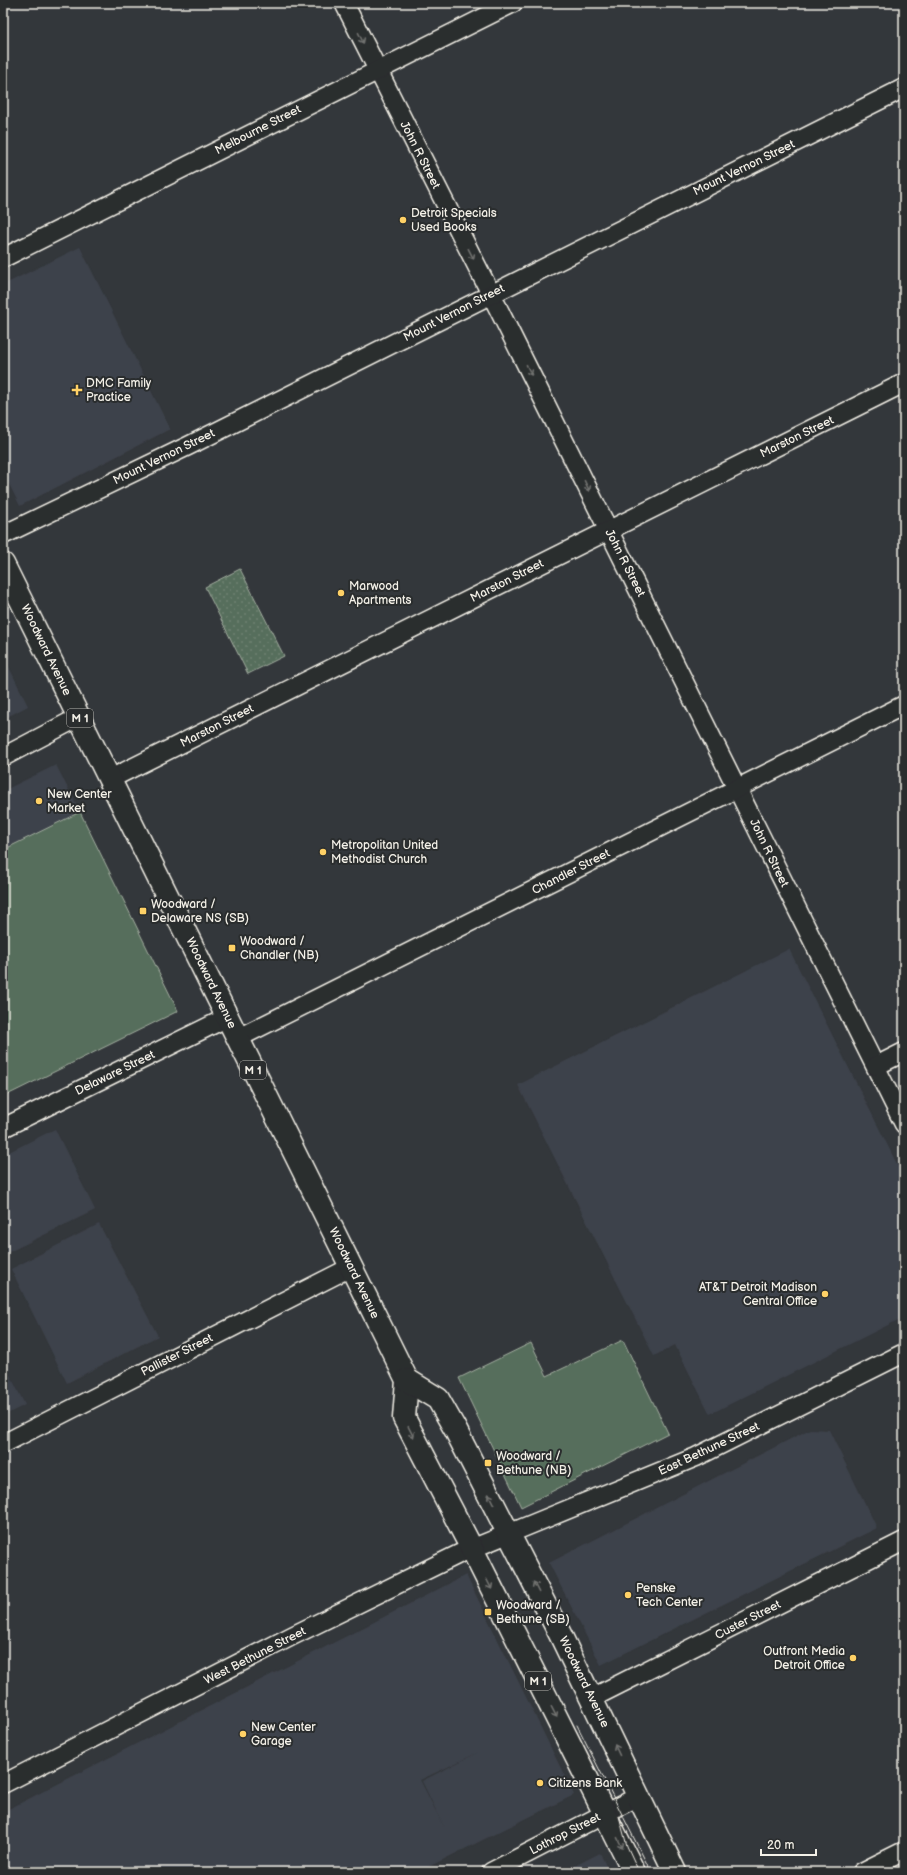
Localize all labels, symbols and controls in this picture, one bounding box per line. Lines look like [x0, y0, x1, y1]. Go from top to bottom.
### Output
one-way arrow [358, 32, 365, 44]
street label: Melbourne Street [213, 102, 304, 158]
street label: John R Street [397, 119, 444, 192]
street label: Mount Vernon Street [691, 137, 798, 199]
place label: Detroit Specials Used Books [411, 206, 497, 235]
marker: Detroit Specials Used Books [398, 215, 408, 225]
one-way arrow [468, 247, 475, 259]
street label: Mount Vernon Street [401, 281, 507, 345]
one-way arrow [526, 364, 533, 376]
place label: DMC Family Practice [86, 376, 152, 405]
marker: DMC Family Practice [71, 384, 83, 396]
street label: Marston Street [758, 413, 837, 461]
street label: Mount Vernon Street [111, 426, 218, 488]
one-way arrow [584, 480, 591, 492]
street label: John R Street [602, 527, 649, 600]
street label: Marston Street [468, 556, 546, 606]
place label: Marwood Apartments [349, 579, 412, 608]
marker: Marwood Apartments [336, 588, 346, 598]
street label: Woodward Avenue [17, 602, 75, 698]
street label: Marston Street [178, 701, 256, 751]
road number: M 1 [67, 709, 93, 727]
place label: New Center Market [47, 787, 112, 816]
marker: New Center Market [34, 796, 44, 806]
street label: John R Street [746, 816, 792, 890]
place label: Metropolitan United Methodist Church [331, 838, 438, 867]
street label: Chandler Street [529, 846, 613, 898]
marker: Metropolitan United Methodist Church [318, 847, 328, 857]
place label: Woodward / Delaware NS (SB) [151, 897, 249, 926]
marker: Woodward / Delaware NS (SB) [138, 906, 148, 916]
place label: Woodward / Chandler (NB) [240, 934, 319, 963]
street label: Woodward Avenue [182, 935, 240, 1031]
marker: Woodward / Chandler (NB) [227, 943, 237, 953]
street label: Delaware Street [73, 1047, 158, 1099]
road number: M 1 [240, 1061, 266, 1079]
street label: Woodward Avenue [325, 1225, 383, 1321]
place label: AT&T Detroit Madison Central Office [699, 1280, 817, 1309]
marker: AT&T Detroit Madison Central Office [820, 1289, 830, 1299]
street label: Pallister Street [139, 1330, 216, 1380]
street label: East Bethune Street [656, 1419, 762, 1479]
one-way arrow [408, 1425, 415, 1437]
place label: Woodward / Bethune (NB) [496, 1449, 571, 1478]
marker: Woodward / Bethune (NB) [483, 1458, 493, 1468]
one-way arrow [487, 1493, 494, 1505]
one-way arrow [486, 1577, 493, 1589]
one-way arrow [532, 1581, 539, 1593]
place label: Penske Tech Center [636, 1581, 703, 1610]
marker: Penske Tech Center [623, 1590, 633, 1600]
street label: Custer Street [713, 1597, 784, 1643]
place label: Woodward / Bethune (SB) [496, 1598, 570, 1627]
marker: Woodward / Bethune (SB) [483, 1607, 493, 1617]
street label: West Bethune Street [202, 1624, 309, 1688]
street label: Woodward Avenue [555, 1634, 613, 1730]
place label: Outfront Media Detroit Office [763, 1644, 845, 1673]
marker: Outfront Media Detroit Office [848, 1653, 858, 1663]
road number: M 1 [525, 1672, 551, 1690]
one-way arrow [551, 1706, 558, 1718]
place label: New Center Garage [251, 1720, 316, 1749]
marker: New Center Garage [238, 1729, 248, 1739]
one-way arrow [613, 1744, 620, 1756]
place label: Citizens Bank [548, 1776, 622, 1791]
marker: Citizens Bank [535, 1778, 545, 1788]
street label: Lothrop Street [527, 1810, 603, 1858]
scale bar [761, 1831, 816, 1857]
one-way arrow [617, 1837, 624, 1849]
text: 20 m [767, 1838, 794, 1853]

